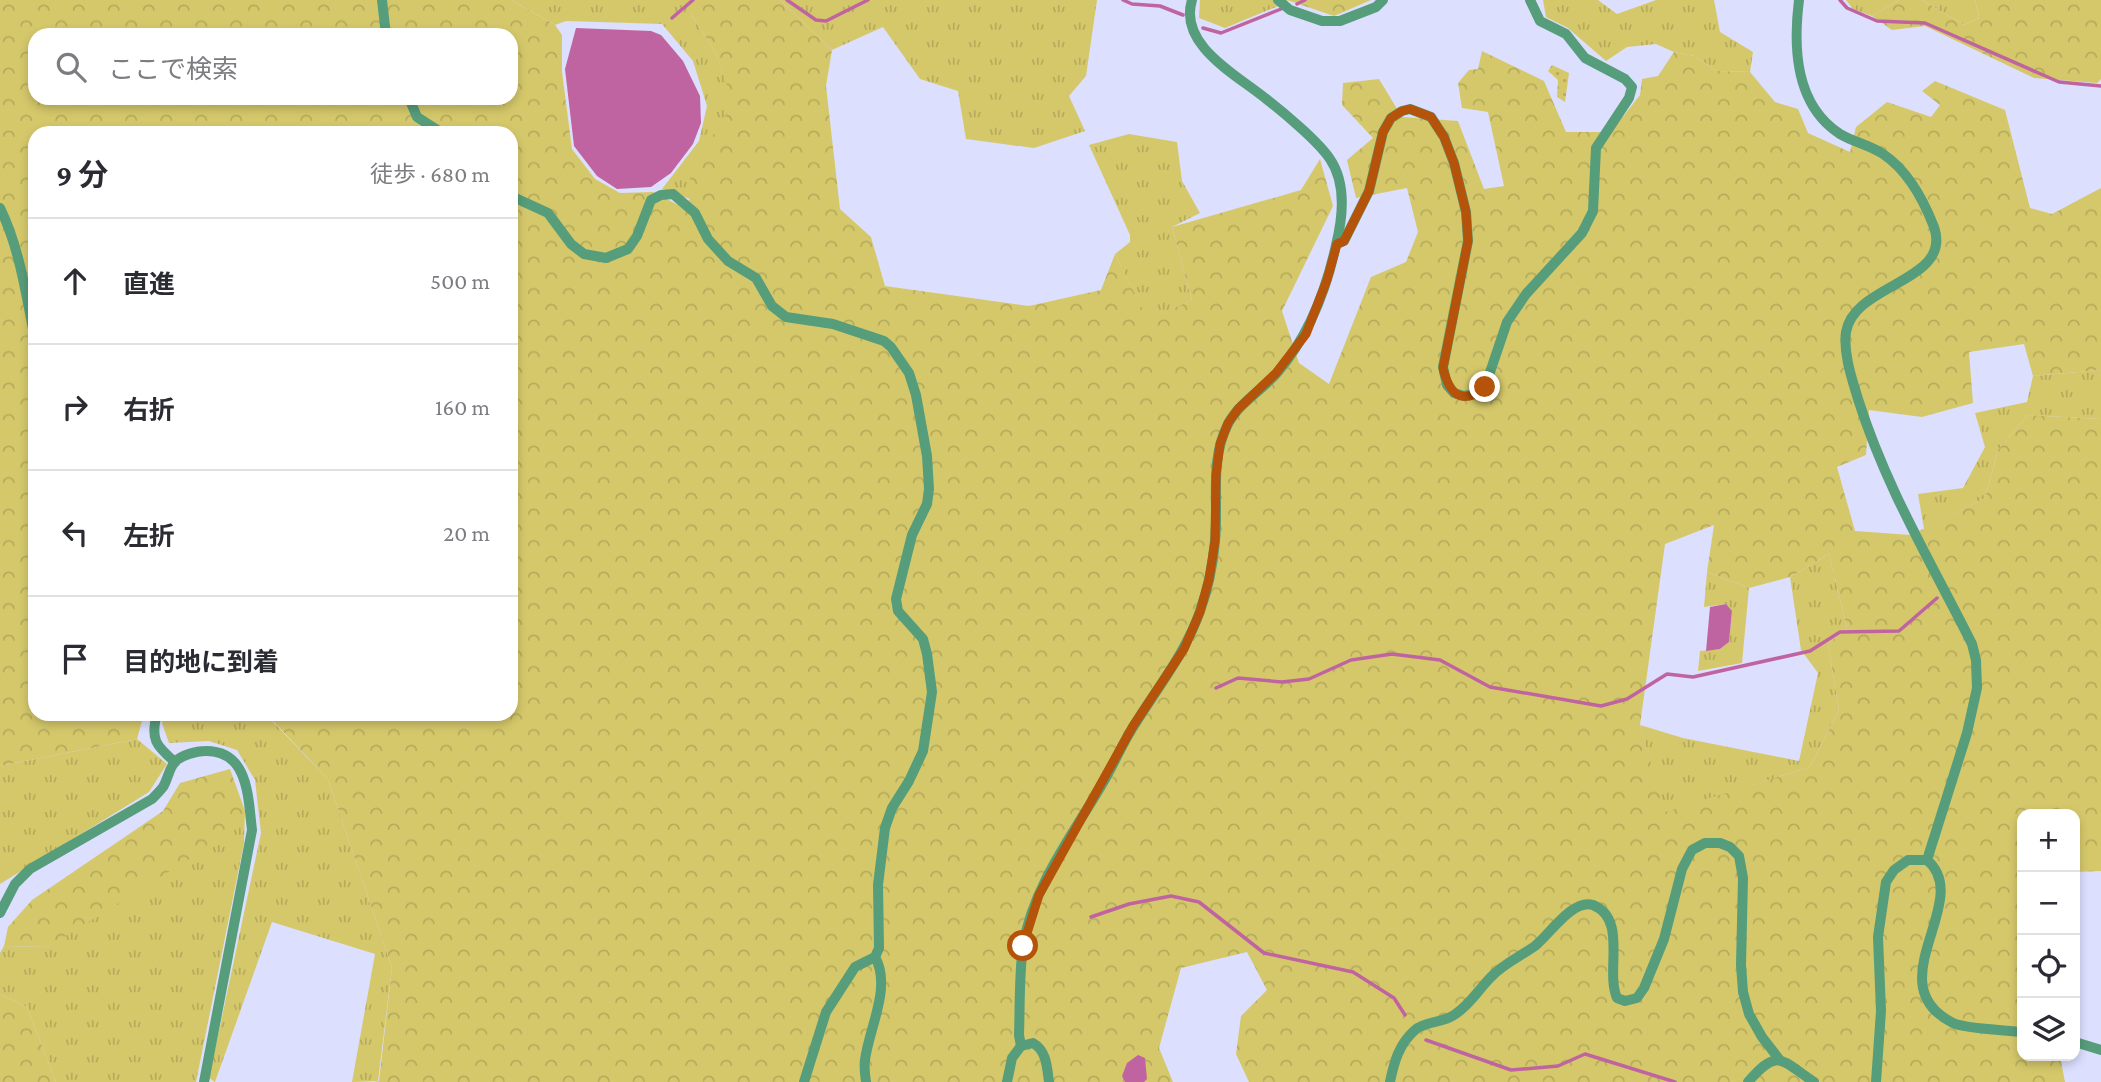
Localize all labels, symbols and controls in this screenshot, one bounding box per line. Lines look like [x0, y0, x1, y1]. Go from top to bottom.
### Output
search box [28, 28, 518, 105]
icon: search [52, 48, 90, 86]
text: ここで検索 [108, 55, 238, 84]
text: 9 分 [56, 158, 108, 191]
text: 徒歩 · 680 m [370, 161, 490, 187]
icon: ahead [56, 262, 94, 300]
text: 500 m [430, 268, 490, 294]
text: 直進 [123, 270, 175, 299]
route end [1469, 371, 1500, 402]
icon: right [56, 388, 94, 426]
text: 160 m [435, 394, 490, 420]
text: 右折 [123, 396, 175, 425]
icon: left [56, 514, 94, 552]
text: 20 m [443, 520, 490, 546]
text: 左折 [123, 522, 175, 551]
icon: arrive [56, 640, 94, 678]
text: 目的地に到着 [123, 648, 279, 677]
map controls [2017, 809, 2080, 1061]
button: + [2017, 809, 2080, 872]
button: − [2017, 872, 2080, 935]
route start [1007, 930, 1038, 961]
button: locate [2017, 935, 2080, 998]
button: layers [2017, 998, 2080, 1061]

